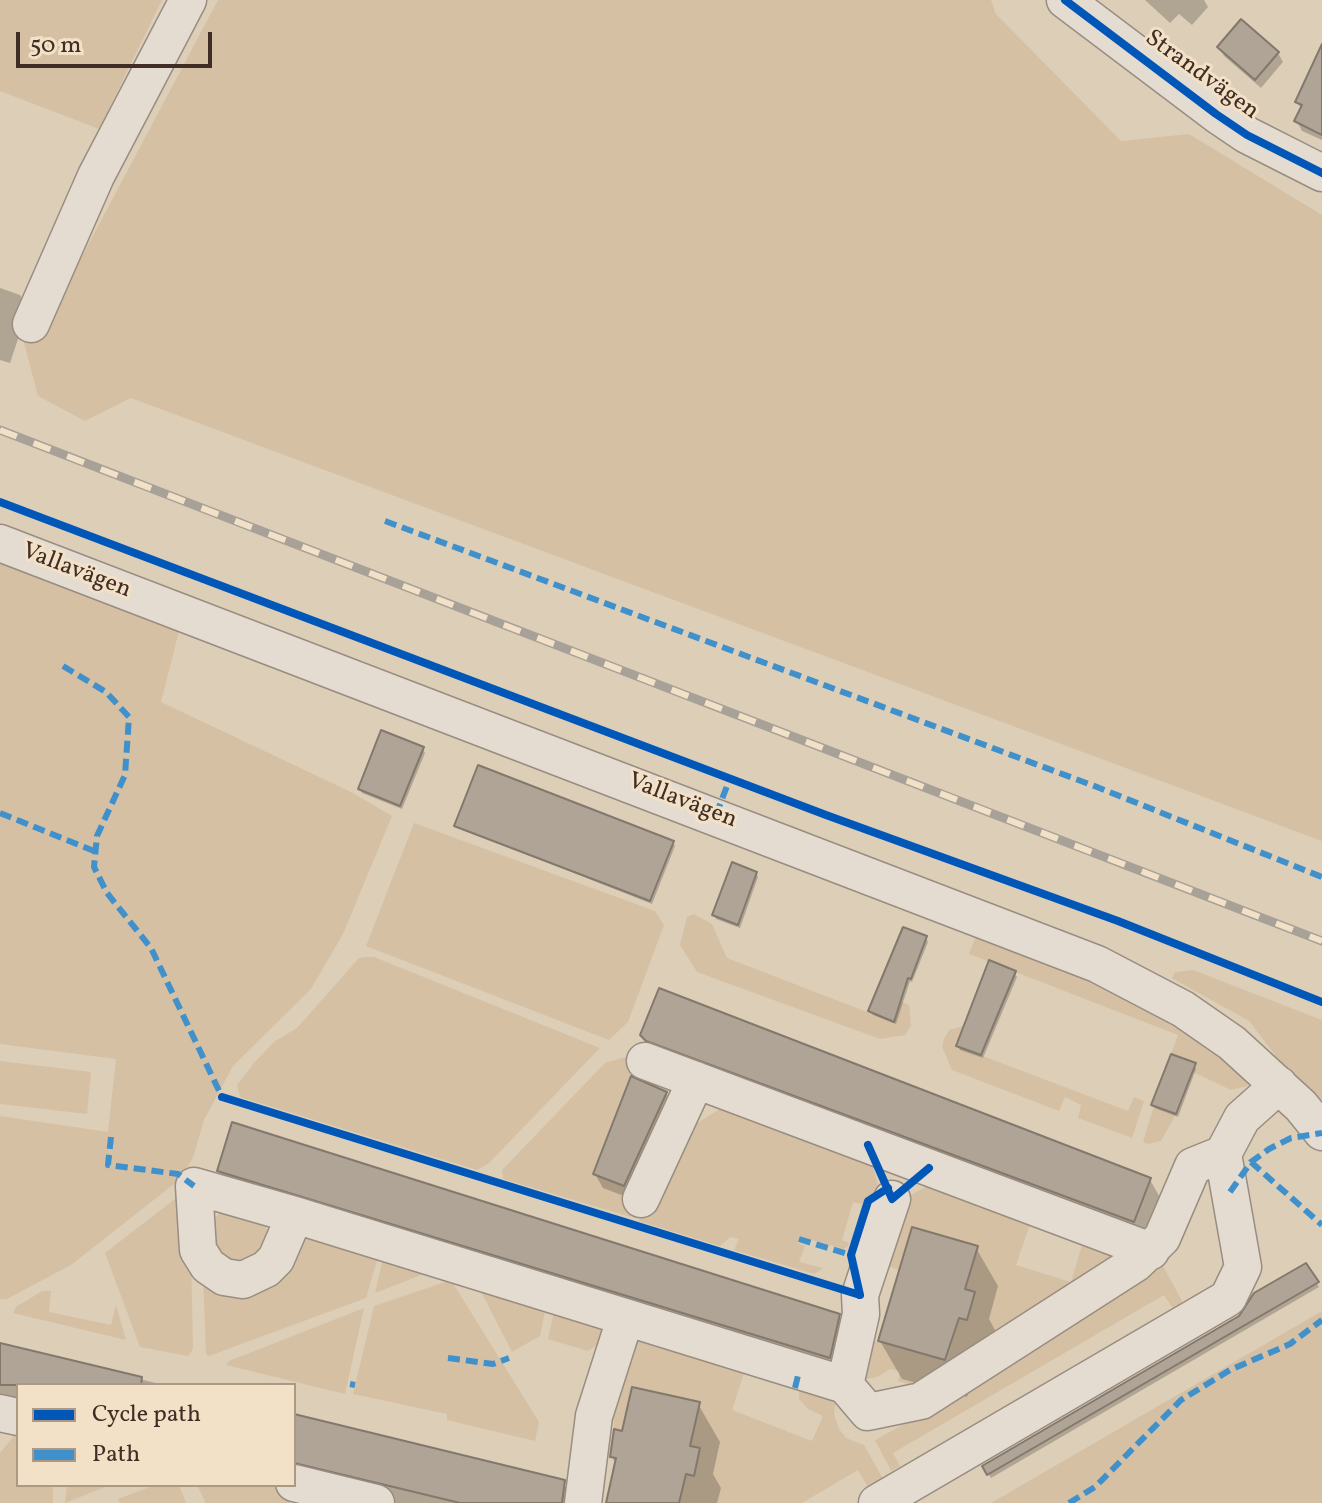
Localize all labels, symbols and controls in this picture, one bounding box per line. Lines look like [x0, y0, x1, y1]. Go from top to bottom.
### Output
scale bar [20, 16, 216, 66]
street label: Strandvägen [1138, 25, 1264, 127]
text: 50 m [30, 29, 82, 63]
street label: Vallavägen [17, 538, 135, 606]
street label: Vallavägen [623, 768, 741, 836]
legend [16, 1383, 296, 1487]
text: Cycle path [92, 1398, 201, 1432]
text: Path [92, 1438, 140, 1472]

